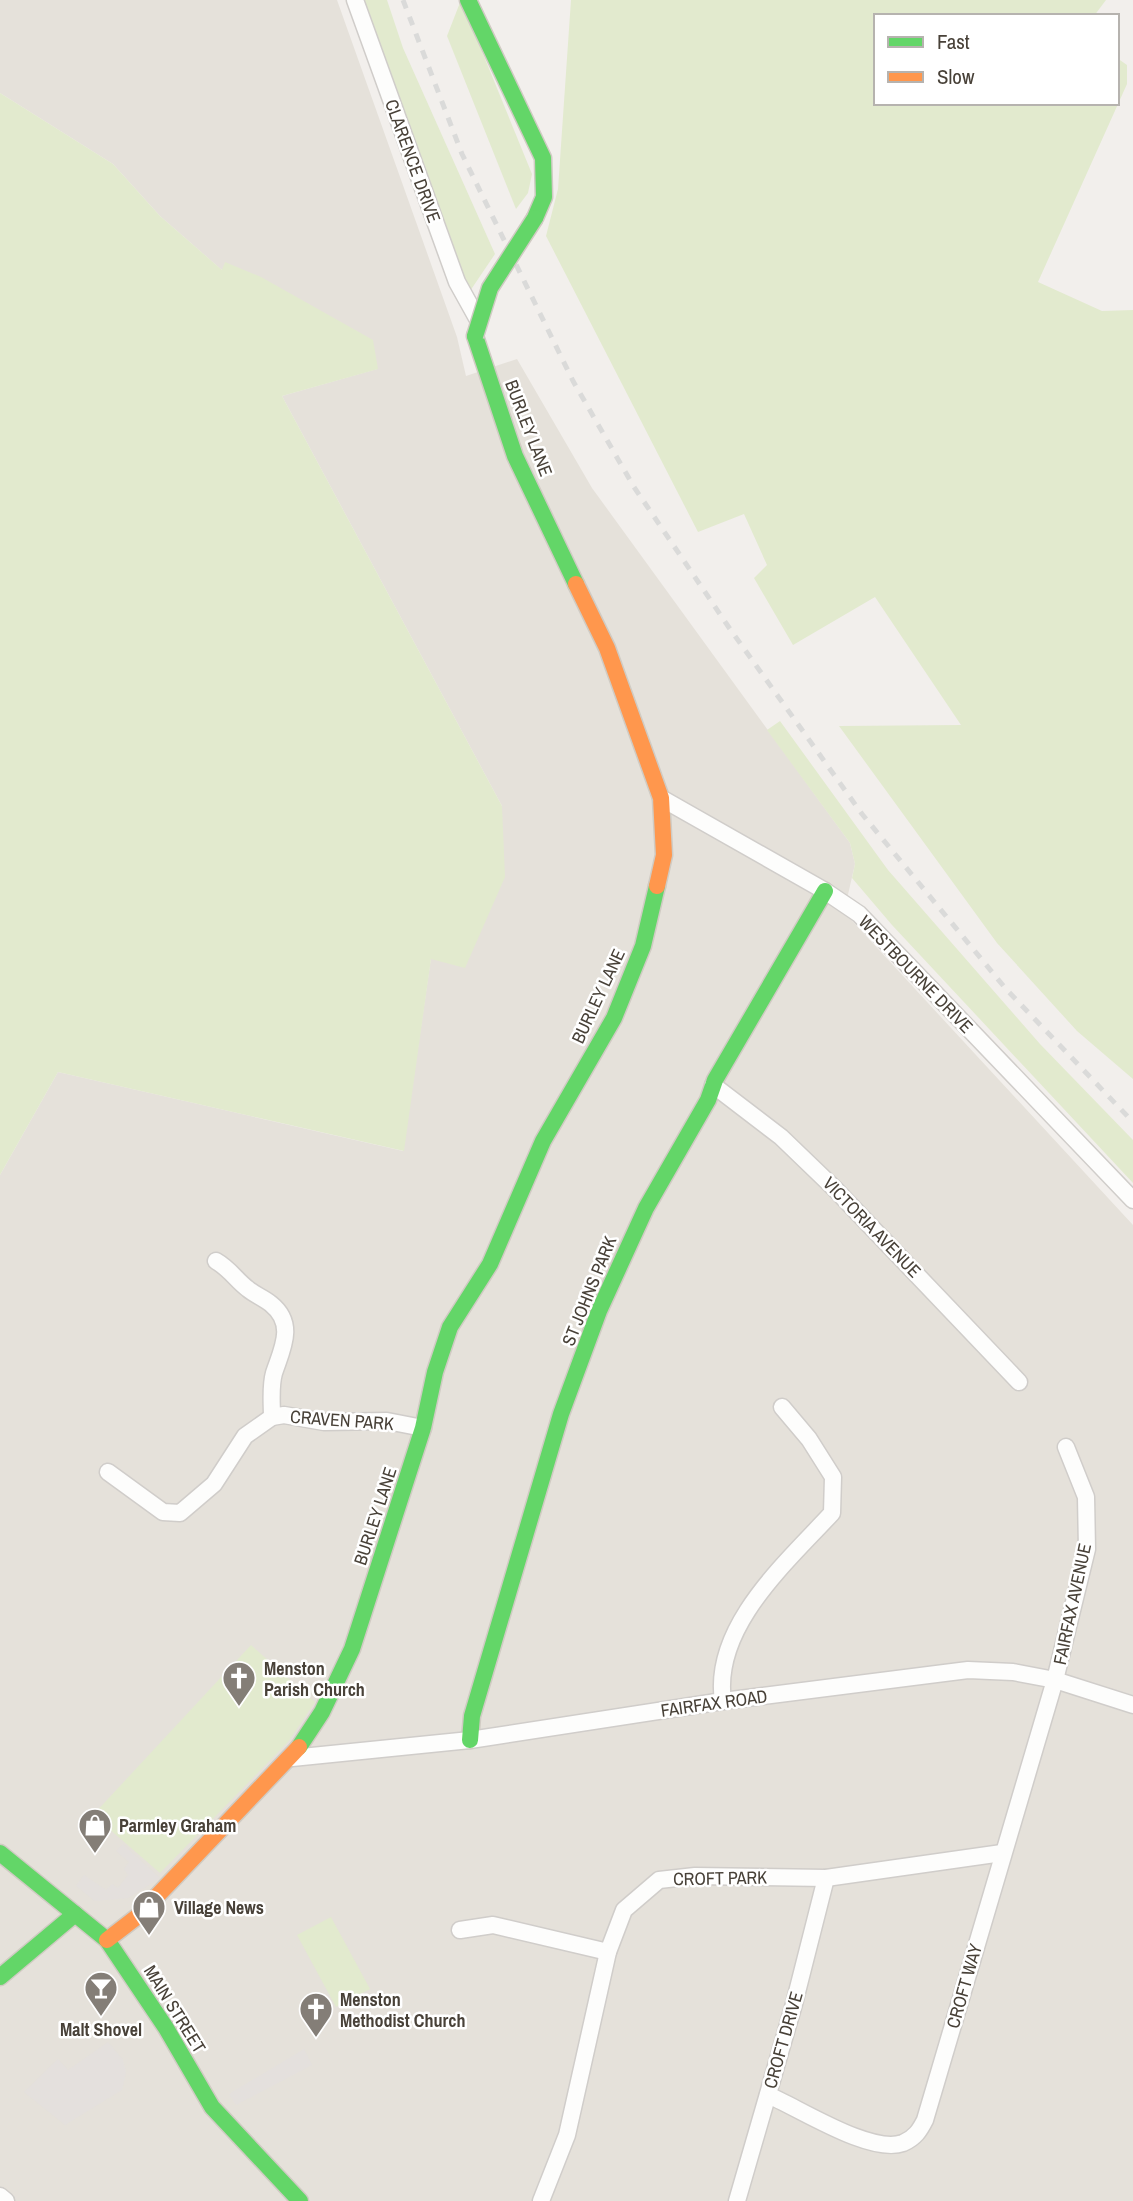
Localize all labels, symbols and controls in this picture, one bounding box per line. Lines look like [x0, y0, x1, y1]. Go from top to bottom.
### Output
legend [874, 14, 1119, 105]
text: Fast [937, 27, 970, 56]
text: Slow [937, 62, 975, 91]
street label: CLARENCE DRIVE [379, 96, 447, 226]
street label: BURLEY LANE [499, 376, 559, 480]
street label: WESTBOURNE DRIVE [853, 910, 979, 1038]
street label: BURLEY LANE [565, 945, 631, 1047]
street label: VICTORIA AVENUE [817, 1171, 927, 1283]
street label: ST JOHNS PARK [556, 1232, 622, 1349]
street label: CRAVEN PARK [289, 1404, 395, 1436]
street label: BURLEY LANE [347, 1464, 403, 1568]
street label: FAIRFAX AVENUE [1047, 1541, 1097, 1667]
place label: Menston Parish Church [264, 1656, 365, 1702]
church icon: Menston Parish Church [220, 1659, 258, 1708]
street label: FAIRFAX ROAD [659, 1683, 769, 1723]
shop icon: Parmley Graham [76, 1806, 114, 1855]
place label: Parmley Graham [119, 1813, 236, 1838]
street label: CROFT PARK [673, 1865, 767, 1891]
shop icon: Village News [130, 1888, 168, 1937]
place label: Village News [174, 1895, 264, 1920]
street label: CROFT WAY [940, 1941, 988, 2031]
street label: MAIN STREET [138, 1960, 212, 2058]
bar icon: Malt Shovel [82, 1969, 120, 2018]
place label: Menston Methodist Church [340, 1987, 465, 2033]
street label: CROFT DRIVE [757, 1989, 809, 2091]
church icon: Menston Methodist Church [297, 1990, 335, 2039]
place label: Malt Shovel [60, 2017, 142, 2042]

